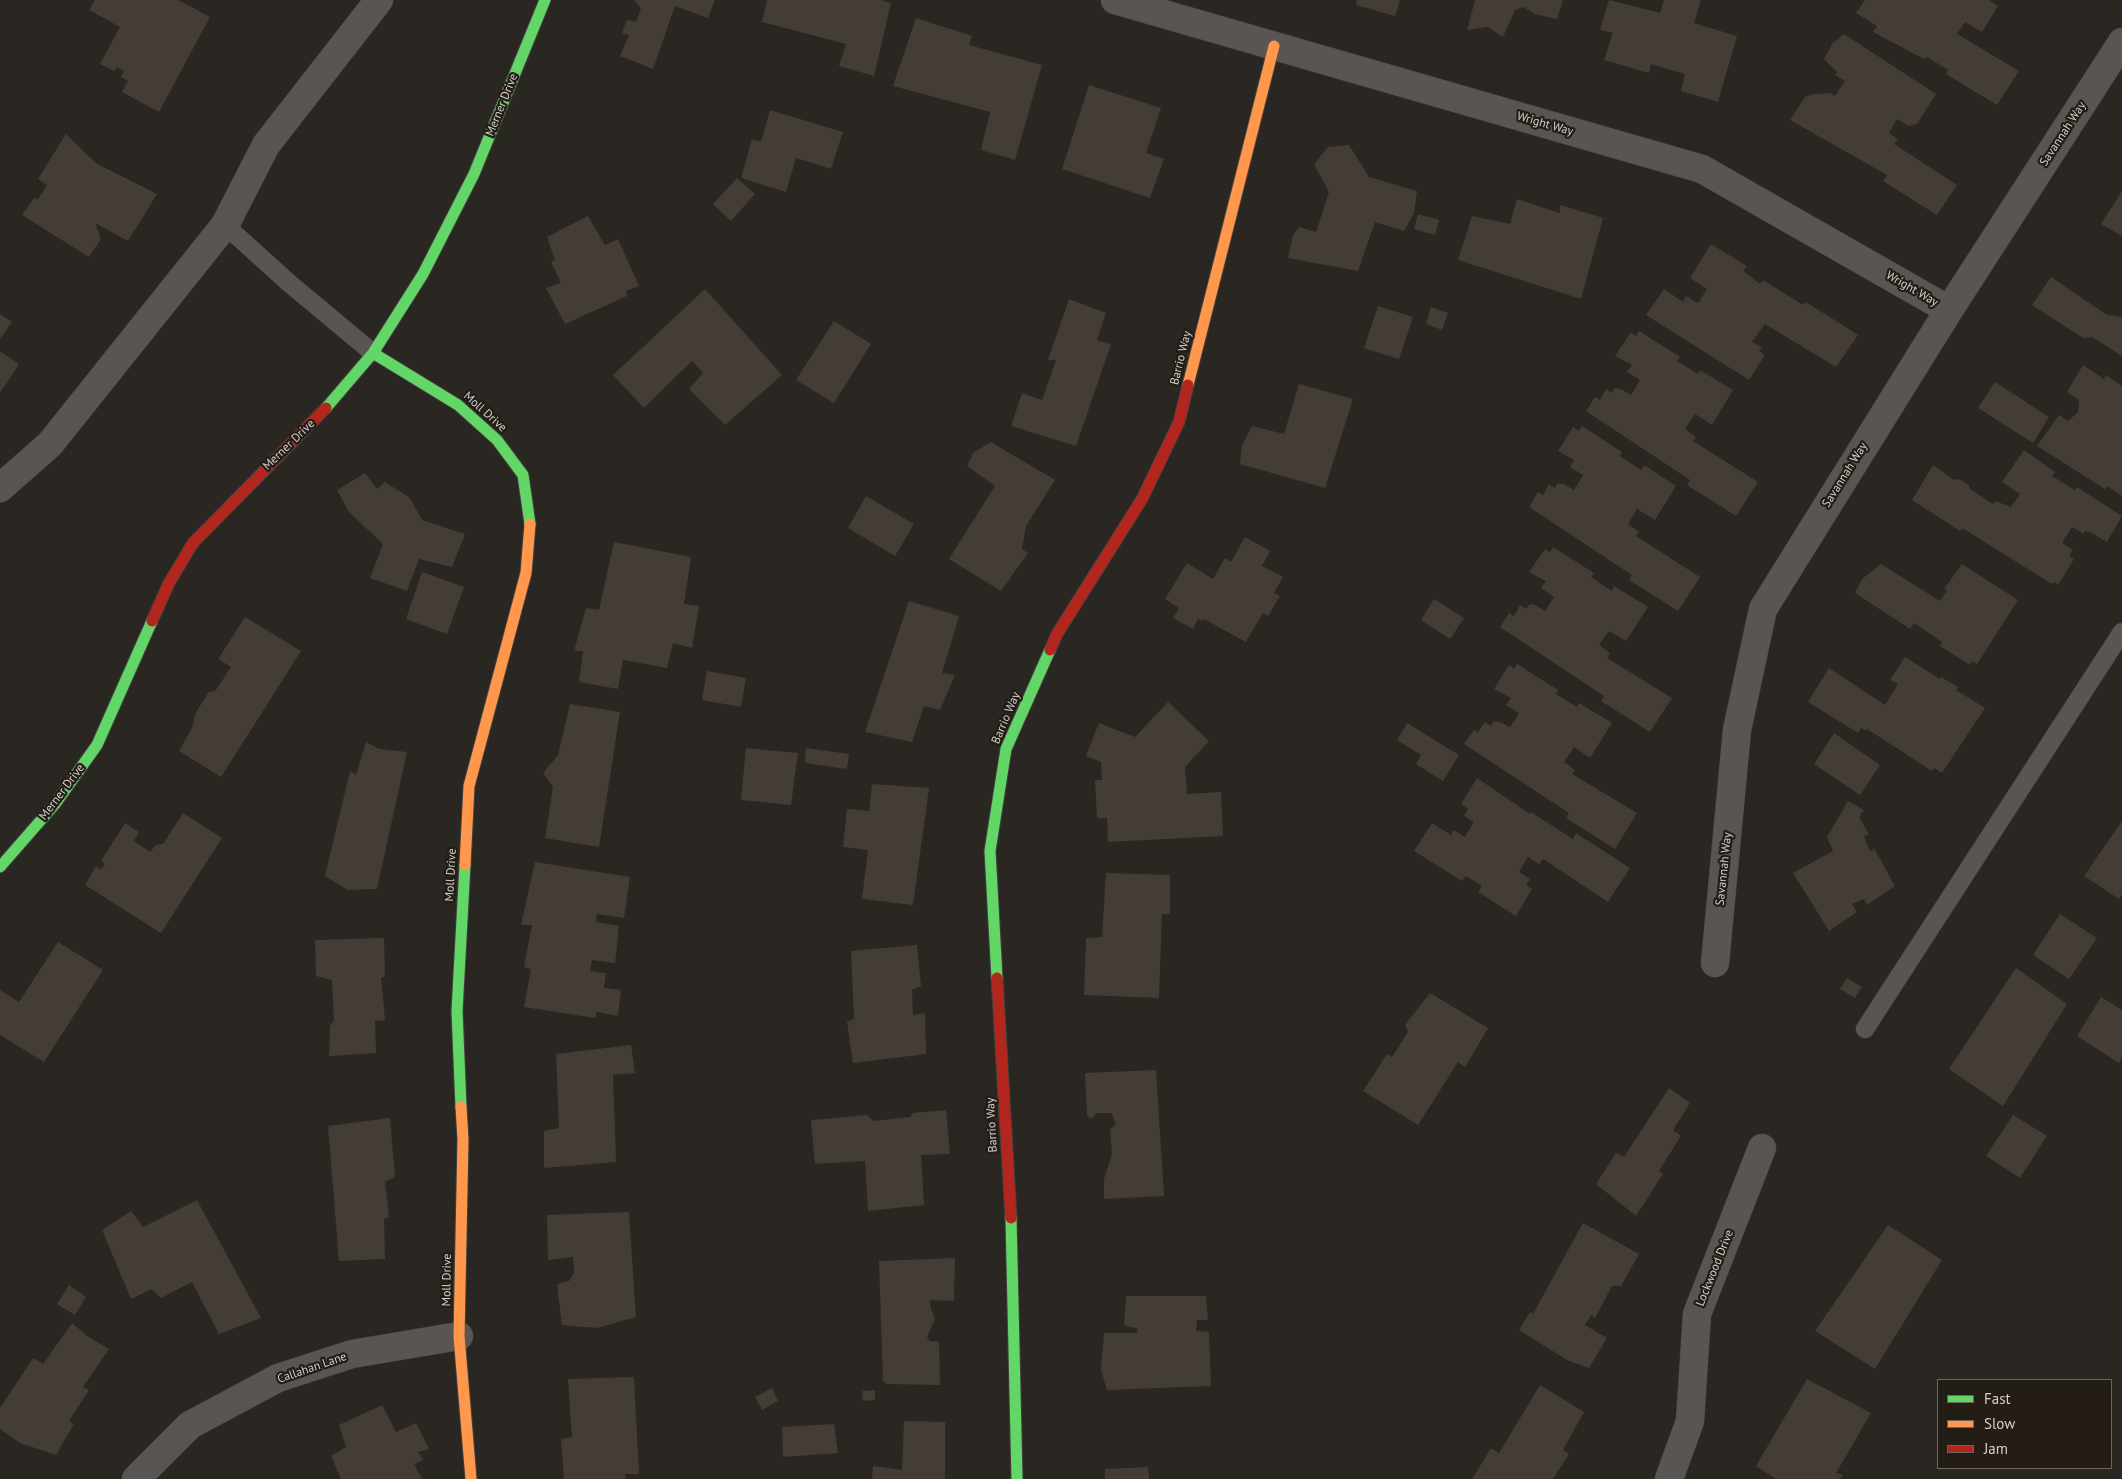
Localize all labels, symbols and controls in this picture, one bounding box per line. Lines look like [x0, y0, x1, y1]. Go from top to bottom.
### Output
street label: Merner Drive [483, 71, 521, 139]
street label: Savannah Way [2037, 99, 2089, 169]
street label: Wright Way [1515, 109, 1575, 139]
street label: Wright Way [1883, 268, 1941, 310]
street label: Barrio Way [1167, 330, 1195, 386]
street label: Moll Drive [460, 389, 510, 435]
street label: Merner Drive [260, 417, 318, 473]
street label: Savannah Way [1819, 440, 1871, 510]
street label: Barrio Way [989, 690, 1023, 746]
street label: Merner Drive [36, 761, 88, 823]
street label: Savannah Way [1713, 832, 1735, 906]
street label: Moll Drive [442, 848, 460, 902]
street label: Barrio Way [983, 1097, 1001, 1153]
street label: Lockwood Drive [1693, 1228, 1737, 1308]
street label: Moll Drive [439, 1253, 455, 1307]
street label: Callahan Lane [275, 1349, 349, 1387]
legend [1937, 1379, 2112, 1469]
text: Fast [1984, 1389, 2011, 1408]
text: Slow [1984, 1414, 2015, 1433]
text: Jam [1984, 1439, 2008, 1458]

